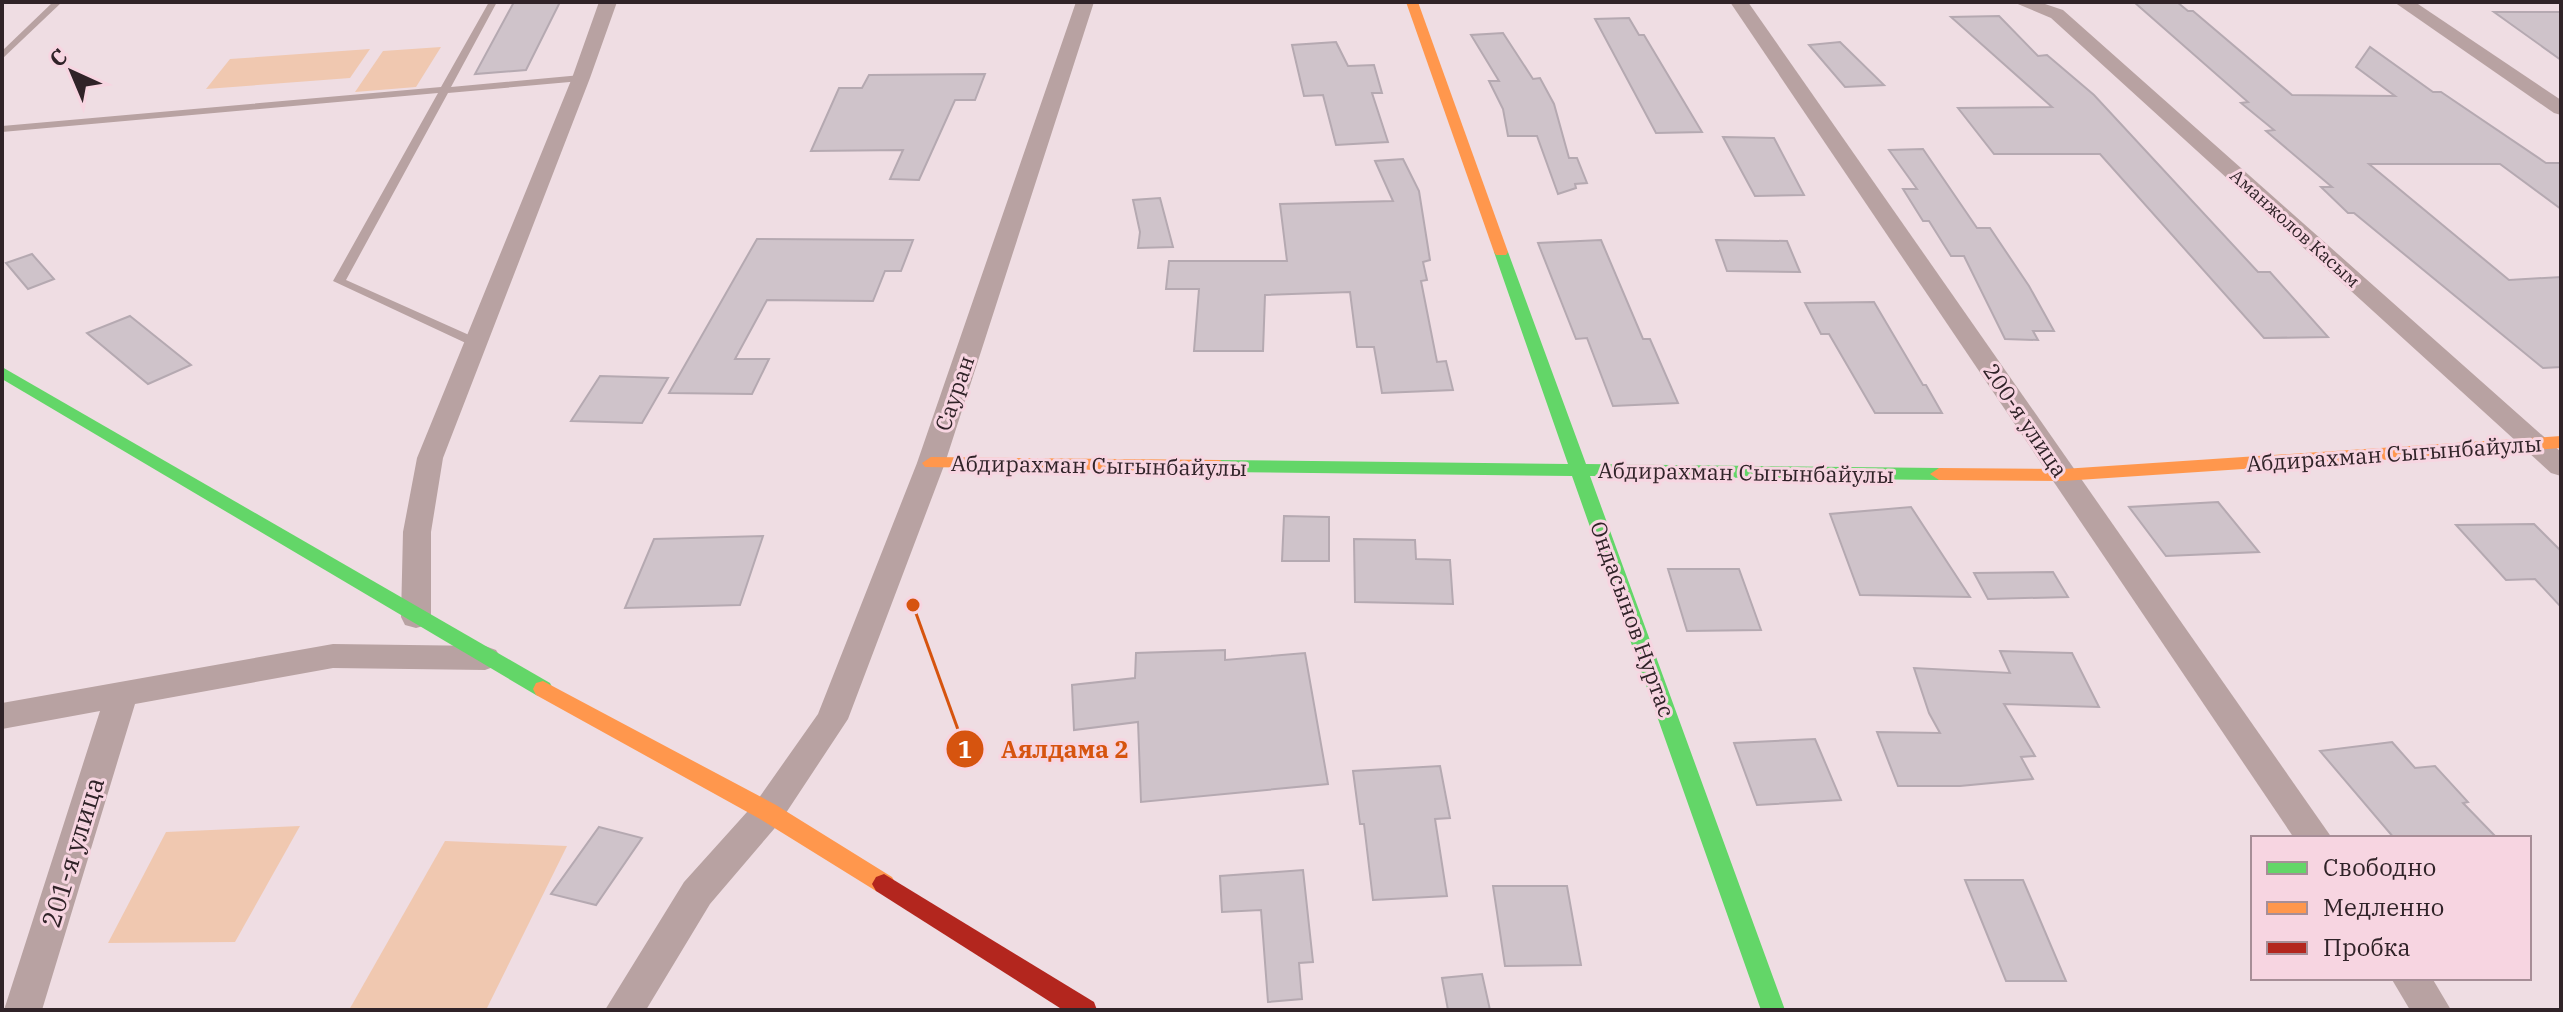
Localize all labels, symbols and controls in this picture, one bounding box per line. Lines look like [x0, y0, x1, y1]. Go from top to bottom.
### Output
north arrow [32, 32, 112, 112]
text: С [42, 42, 73, 73]
street label: Аманжолов Касым [2225, 164, 2365, 292]
street label: Сауран [928, 351, 980, 435]
street label: 200-я улица [1977, 357, 2075, 483]
street label: Абдирахман Сыгынбайулы [2245, 428, 2543, 478]
street label: Абдирахман Сыгынбайулы [951, 448, 1247, 482]
street label: Абдирахман Сыгынбайулы [1598, 455, 1894, 489]
street label: Ондасынов Нуртас [1584, 517, 1682, 721]
callout: Аялдама 2 [945, 725, 1145, 773]
text: 1 [958, 733, 972, 765]
text: Аялдама 2 [1001, 733, 1129, 765]
street label: 201-я улица [33, 773, 111, 931]
legend [2251, 836, 2531, 980]
text: Свободно [2323, 851, 2436, 883]
text: Медленно [2323, 891, 2444, 923]
text: Пробка [2323, 931, 2411, 963]

